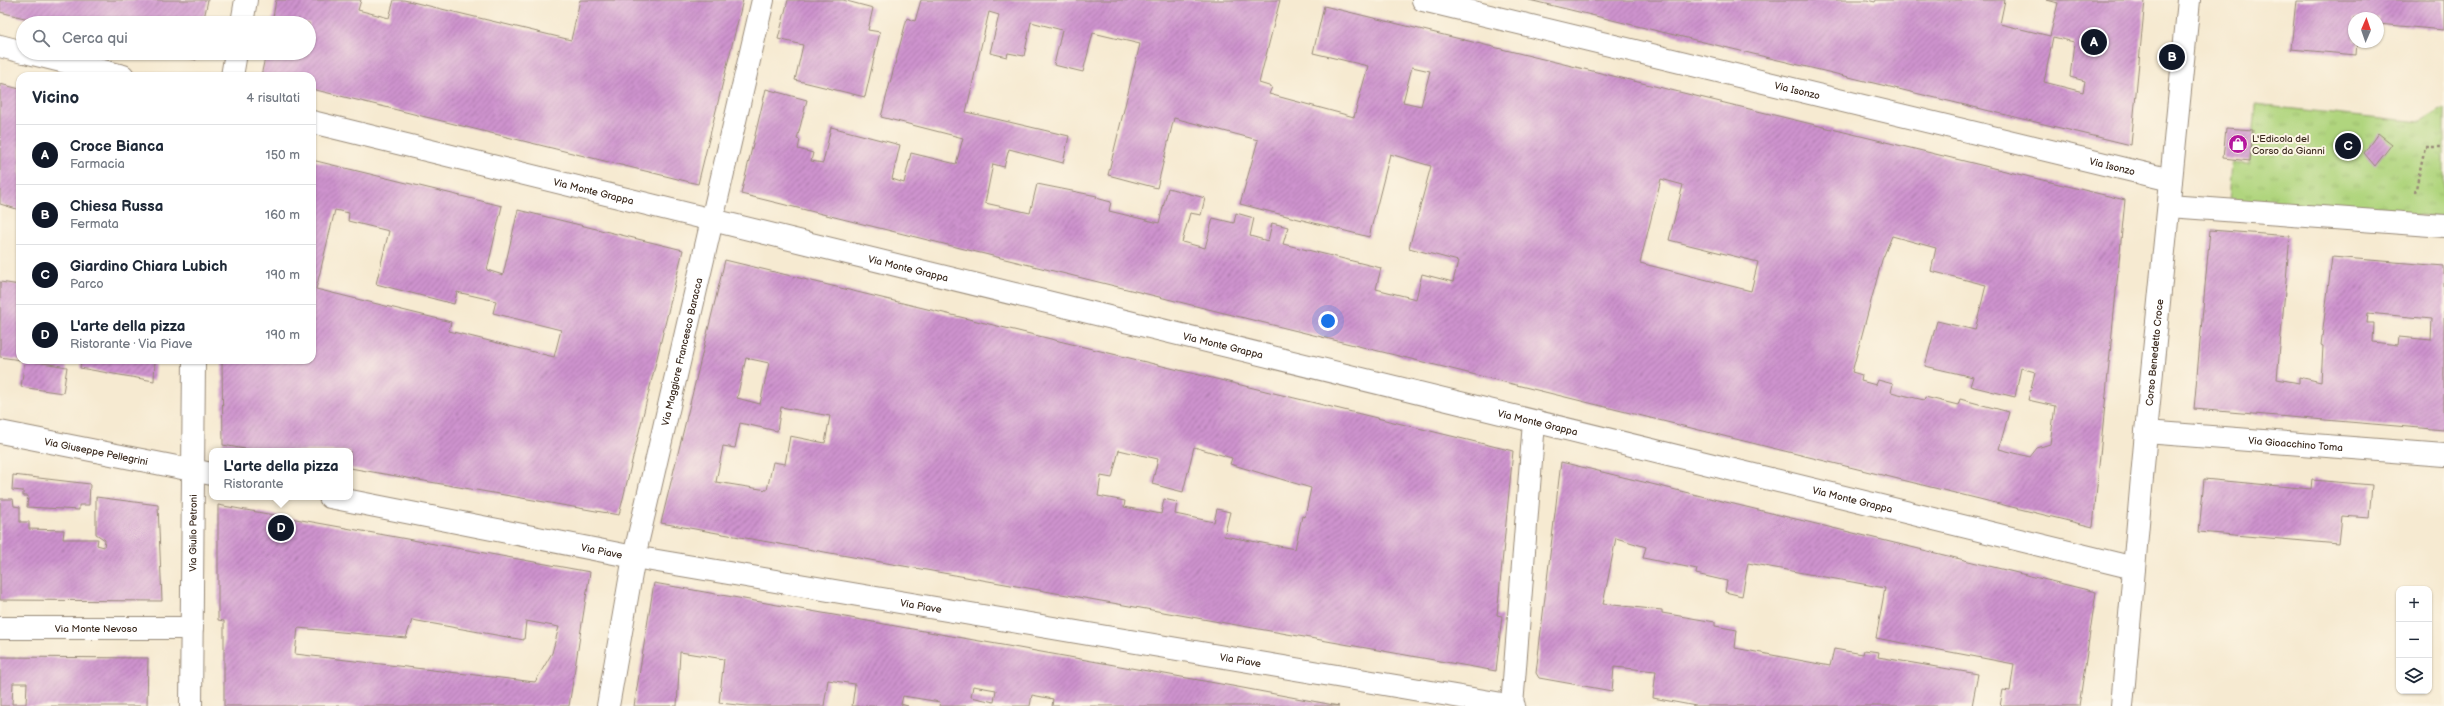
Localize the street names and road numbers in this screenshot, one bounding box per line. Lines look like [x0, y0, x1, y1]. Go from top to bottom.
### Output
street label: Via Isonzo [1773, 80, 1821, 102]
street label: Via Isonzo [2088, 156, 2136, 178]
street label: Via Monte Grappa [552, 176, 635, 208]
street label: Via Monte Grappa [867, 253, 950, 285]
street label: Via Maggiore Francesco Baracca [660, 276, 706, 427]
street label: Corso Benedetto Croce [2144, 298, 2166, 407]
street label: Via Monte Grappa [1182, 330, 1265, 362]
street label: Via Monte Grappa [1496, 407, 1579, 439]
street label: Via Gioacchino Toma [2248, 435, 2344, 454]
street label: Via Giuseppe Pellegrini [43, 436, 149, 468]
street label: Via Monte Grappa [1811, 484, 1894, 516]
street label: Via Giulio Petroni [187, 494, 200, 572]
street label: Via Piave [580, 542, 623, 562]
street label: Via Piave [899, 597, 943, 616]
street label: Via Monte Nevoso [55, 623, 138, 635]
street label: Via Piave [1219, 651, 1262, 670]

